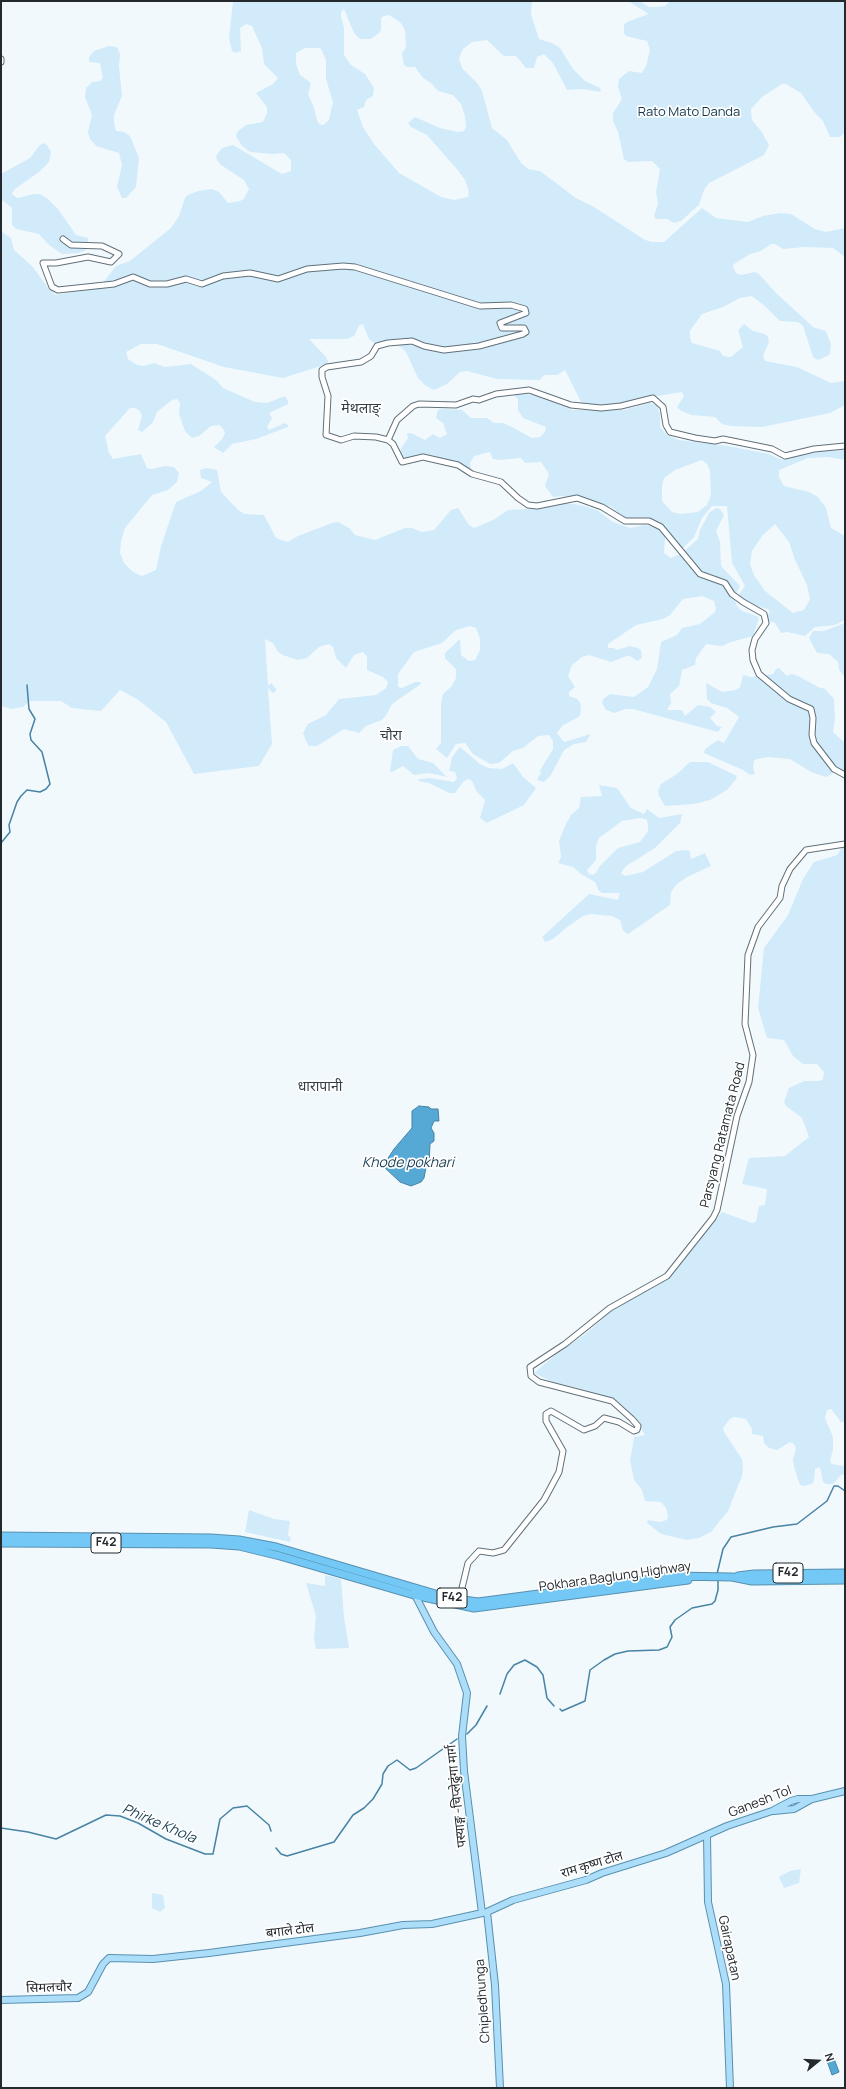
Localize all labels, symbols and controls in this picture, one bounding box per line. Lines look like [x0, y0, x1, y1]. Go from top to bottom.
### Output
park label: Rato Mato Danda [638, 104, 740, 120]
district label: मेथलाङ् [341, 401, 381, 417]
district label: चौरा [380, 728, 402, 744]
street label: Parsyang Ratamata Road [697, 1061, 749, 1209]
district label: धारापानी [298, 1079, 342, 1095]
water label: Khode pokhari [362, 1155, 454, 1171]
road number: F42 [91, 1533, 121, 1553]
street label: Pokhara Baglung Highway [538, 1559, 692, 1595]
road number: F42 [773, 1563, 803, 1583]
road number: F42 [437, 1588, 467, 1608]
street label: पस्याङ्ग -चिप्लेढुंगा मार्ग [444, 1744, 470, 1848]
street label: Ganesh Tol [726, 1783, 794, 1821]
water label: Phirke Khola [119, 1801, 199, 1847]
street label: राम कृष्ण टोल [559, 1848, 625, 1882]
street label: Gairapatan [714, 1914, 744, 1982]
street label: बगाले टोल [265, 1920, 315, 1942]
street label: Chipledhunga [472, 1958, 494, 2044]
street label: सिमलचौर [26, 1979, 72, 1997]
north arrow [798, 2041, 838, 2081]
text: N [822, 2051, 838, 2063]

